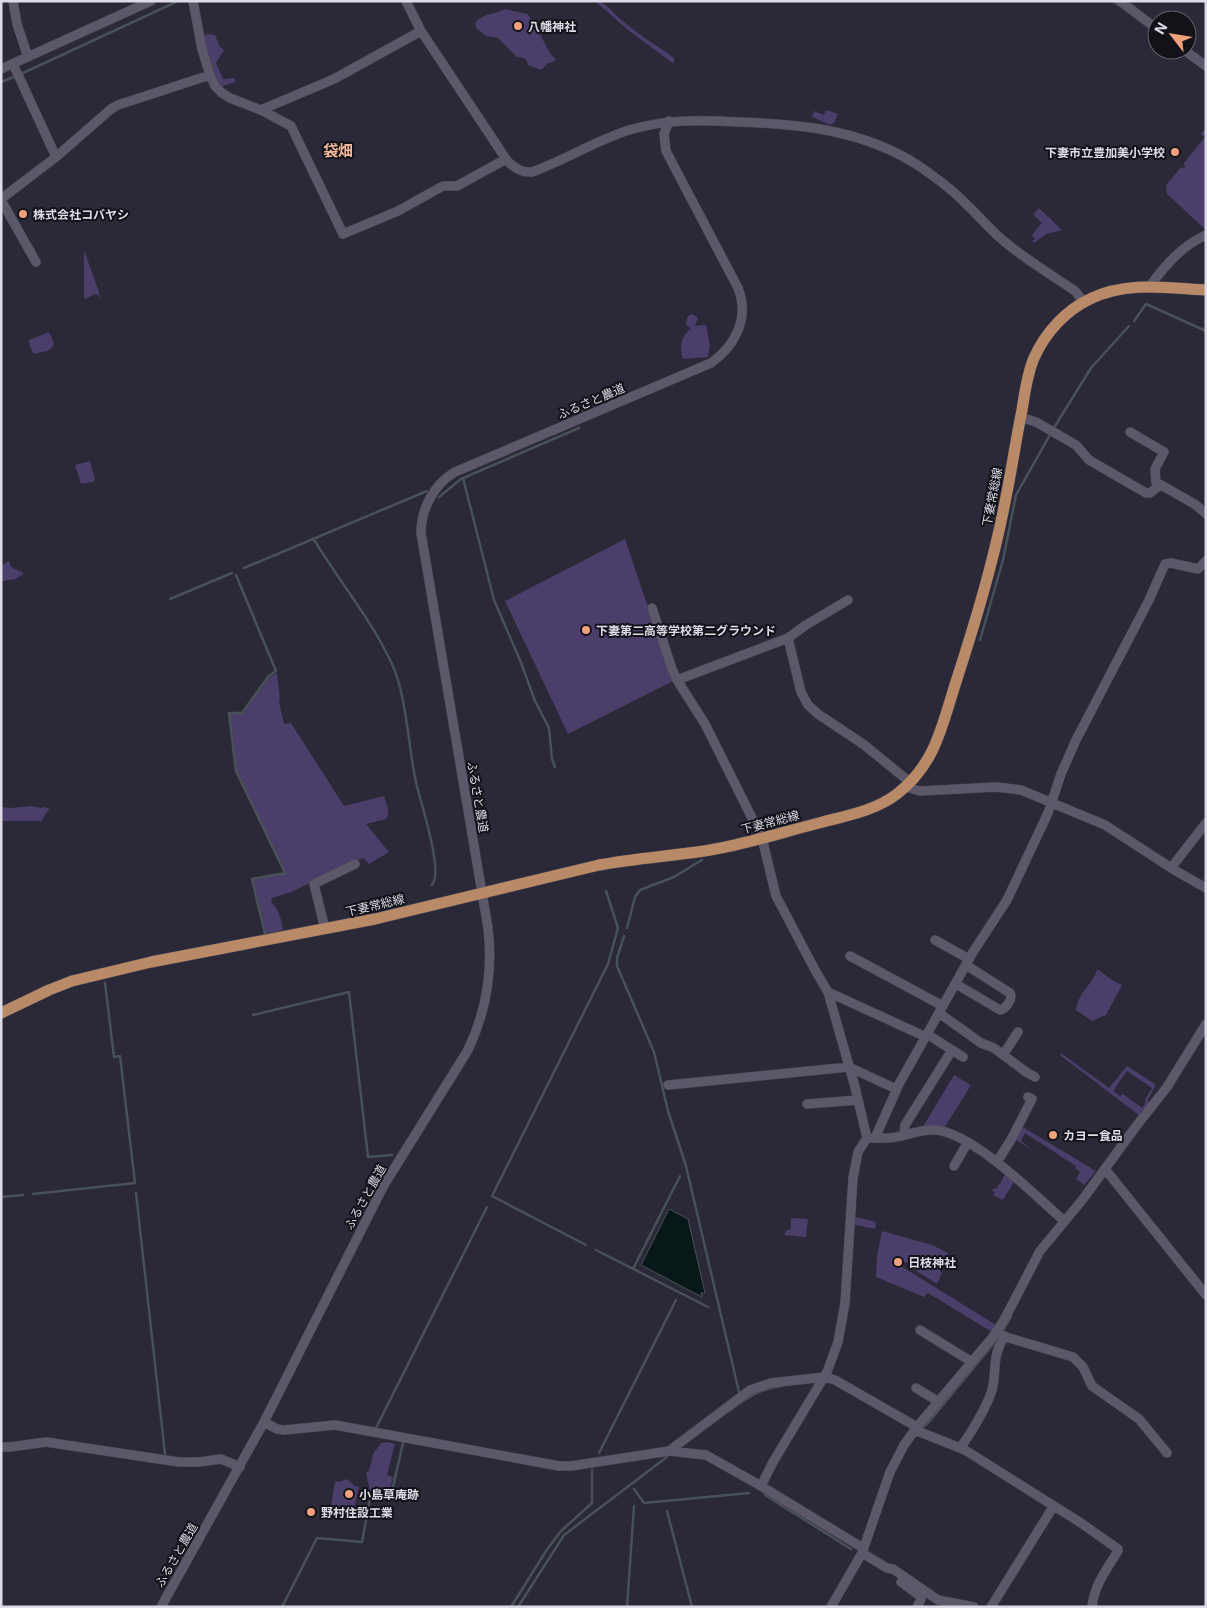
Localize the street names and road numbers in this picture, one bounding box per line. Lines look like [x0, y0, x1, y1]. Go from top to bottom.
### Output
street label: ふるさと農道 [555, 380, 627, 422]
street label: 下妻常総線 [979, 466, 1005, 528]
street label: ふるさと農道 [464, 760, 492, 834]
street label: 下妻常総線 [739, 807, 801, 837]
street label: 下妻常総線 [344, 891, 406, 919]
street label: ふるさと農道 [341, 1162, 389, 1232]
street label: ふるさと農道 [152, 1520, 200, 1590]

